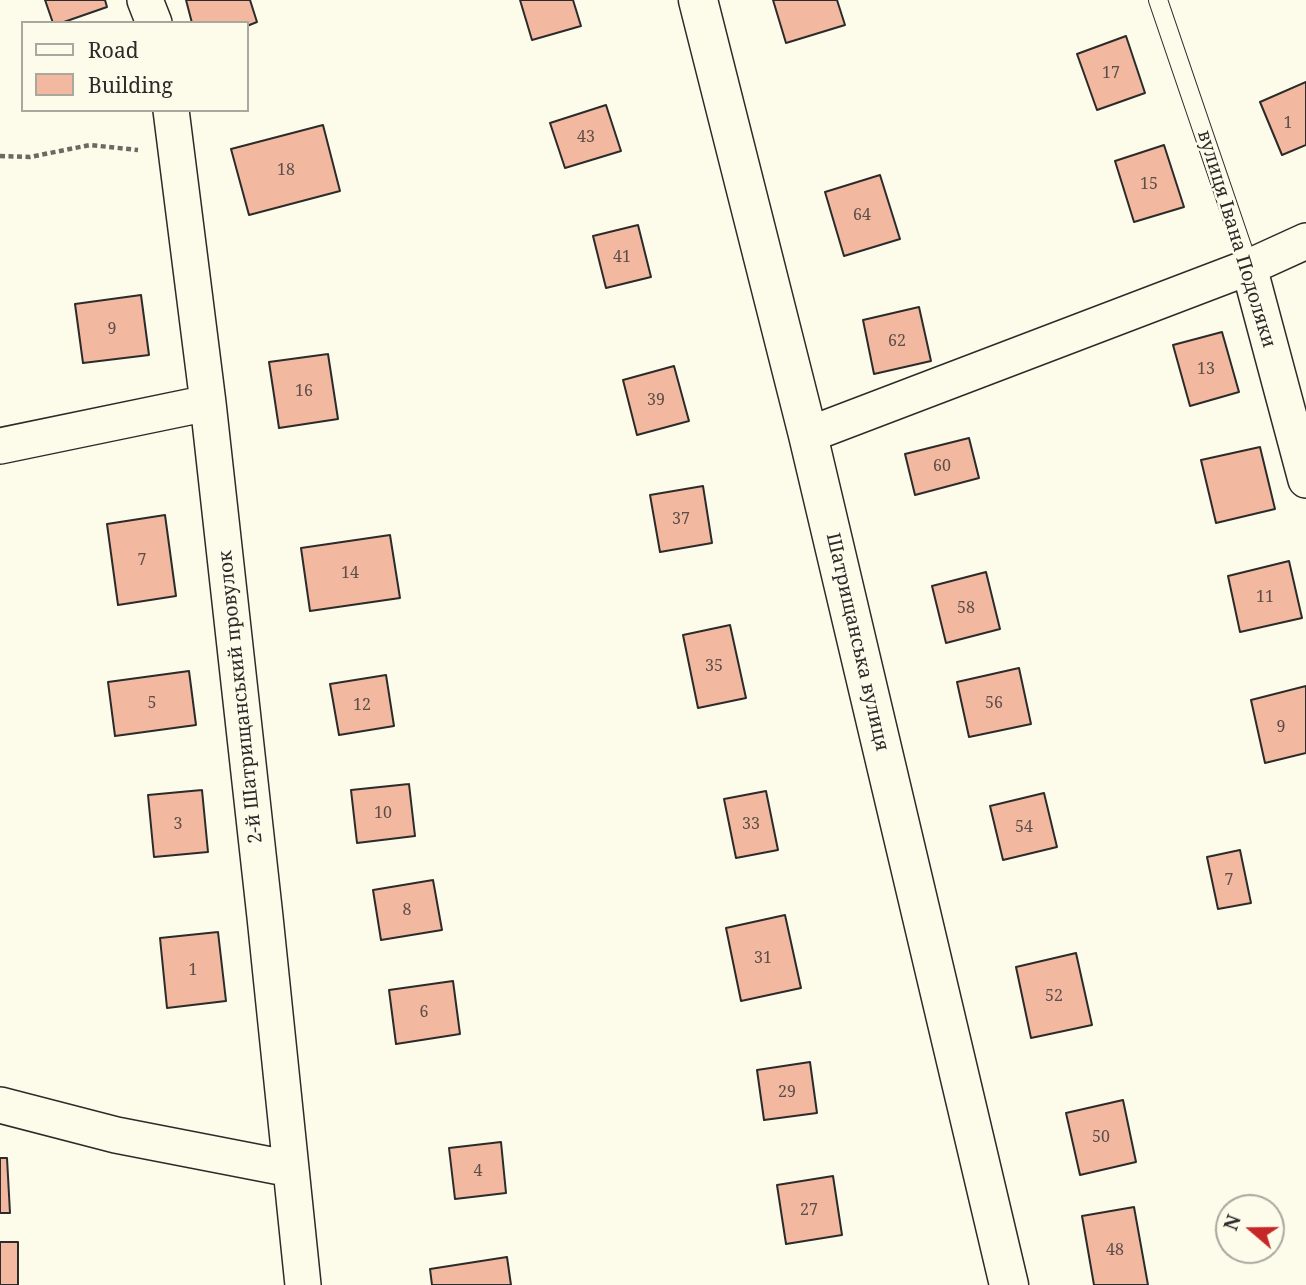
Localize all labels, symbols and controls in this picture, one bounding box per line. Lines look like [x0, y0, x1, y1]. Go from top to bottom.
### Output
legend [21, 21, 248, 112]
text: Road [88, 36, 139, 64]
house number: 17 [1102, 63, 1120, 83]
text: Building [88, 71, 173, 99]
house number: 1 [1284, 113, 1292, 133]
house number: 43 [577, 127, 595, 147]
street label: вулиця Івана Подоляки [1192, 128, 1280, 350]
house number: 18 [277, 160, 295, 180]
house number: 15 [1140, 174, 1158, 194]
house number: 64 [853, 205, 871, 225]
house number: 41 [613, 247, 631, 267]
house number: 9 [108, 319, 116, 339]
house number: 62 [888, 331, 906, 351]
house number: 13 [1197, 359, 1215, 379]
house number: 16 [295, 381, 313, 401]
house number: 39 [647, 390, 665, 410]
house number: 60 [933, 456, 951, 476]
house number: 37 [672, 509, 690, 529]
street label: Шатрищанська вулиця [821, 531, 893, 753]
house number: 7 [138, 550, 146, 570]
street label: 2-й Шатрищанський провулок [214, 550, 268, 844]
house number: 14 [341, 563, 359, 583]
house number: 11 [1256, 587, 1274, 607]
house number: 58 [957, 598, 975, 618]
house number: 35 [705, 656, 723, 676]
house number: 5 [148, 693, 156, 713]
house number: 56 [985, 693, 1003, 713]
house number: 12 [353, 695, 371, 715]
house number: 9 [1277, 717, 1285, 737]
house number: 10 [374, 803, 392, 823]
house number: 3 [174, 814, 182, 834]
house number: 33 [742, 814, 760, 834]
house number: 54 [1015, 817, 1033, 837]
house number: 7 [1225, 870, 1233, 890]
house number: 8 [403, 900, 411, 920]
house number: 31 [754, 948, 772, 968]
house number: 1 [189, 960, 197, 980]
house number: 52 [1045, 986, 1063, 1006]
house number: 6 [420, 1002, 428, 1022]
house number: 29 [778, 1082, 796, 1102]
house number: 50 [1092, 1127, 1110, 1147]
house number: 4 [474, 1161, 482, 1181]
north arrow [1215, 1194, 1285, 1264]
house number: 27 [800, 1200, 818, 1220]
text: N [1217, 1211, 1247, 1234]
house number: 48 [1106, 1240, 1124, 1260]

